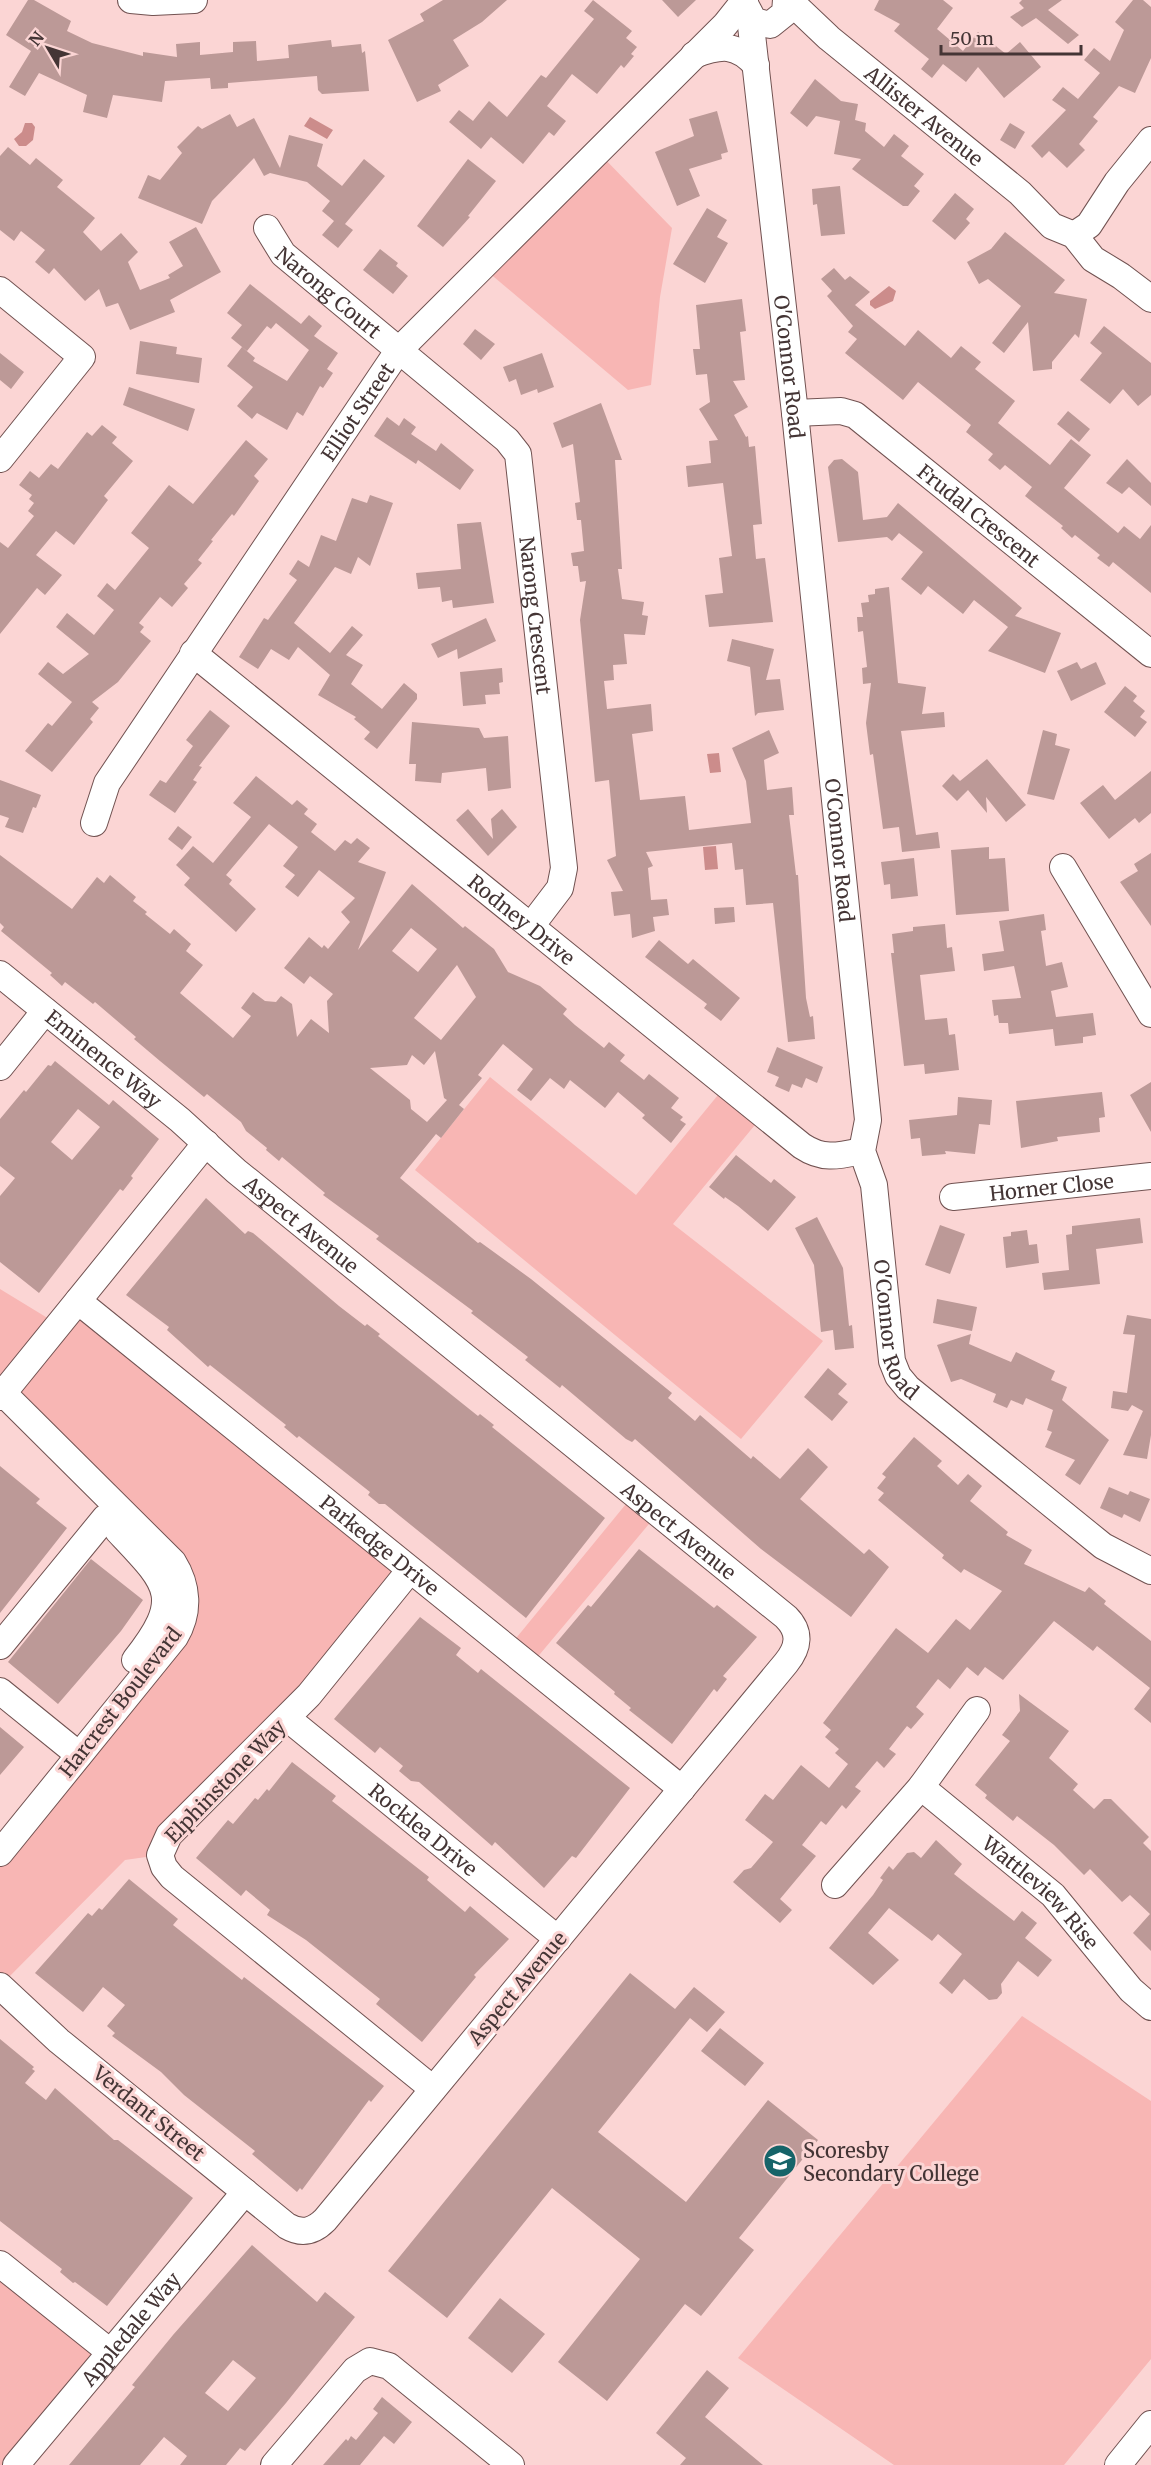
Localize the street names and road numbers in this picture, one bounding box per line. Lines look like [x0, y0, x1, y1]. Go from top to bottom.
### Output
street label: Allister Avenue [859, 59, 989, 171]
street label: Narong Court [271, 241, 387, 343]
street label: O'Connor Road [769, 294, 810, 440]
street label: Elliot Street [315, 357, 399, 465]
street label: Frudal Crescent [913, 458, 1045, 572]
street label: Narong Crescent [515, 535, 557, 696]
street label: O'Connor Road [820, 777, 860, 923]
street label: Rodney Drive [463, 868, 580, 970]
street label: Eminence Way [41, 1004, 167, 1113]
street label: Horner Close [988, 1168, 1115, 1206]
street label: Aspect Avenue [238, 1170, 364, 1278]
street label: O'Connor Road [869, 1258, 924, 1404]
street label: Aspect Avenue [616, 1476, 742, 1584]
street label: Parkedge Drive [315, 1489, 444, 1600]
street label: Harcrest Boulevard [54, 1622, 186, 1782]
street label: Elphinstone Way [160, 1714, 291, 1848]
street label: Rocklea Drive [364, 1778, 483, 1881]
street label: Wattleview Rise [977, 1830, 1105, 1954]
street label: Aspect Avenue [462, 1926, 572, 2051]
street label: Verdant Street [87, 2060, 210, 2166]
street label: Appledale Way [75, 2266, 185, 2391]

